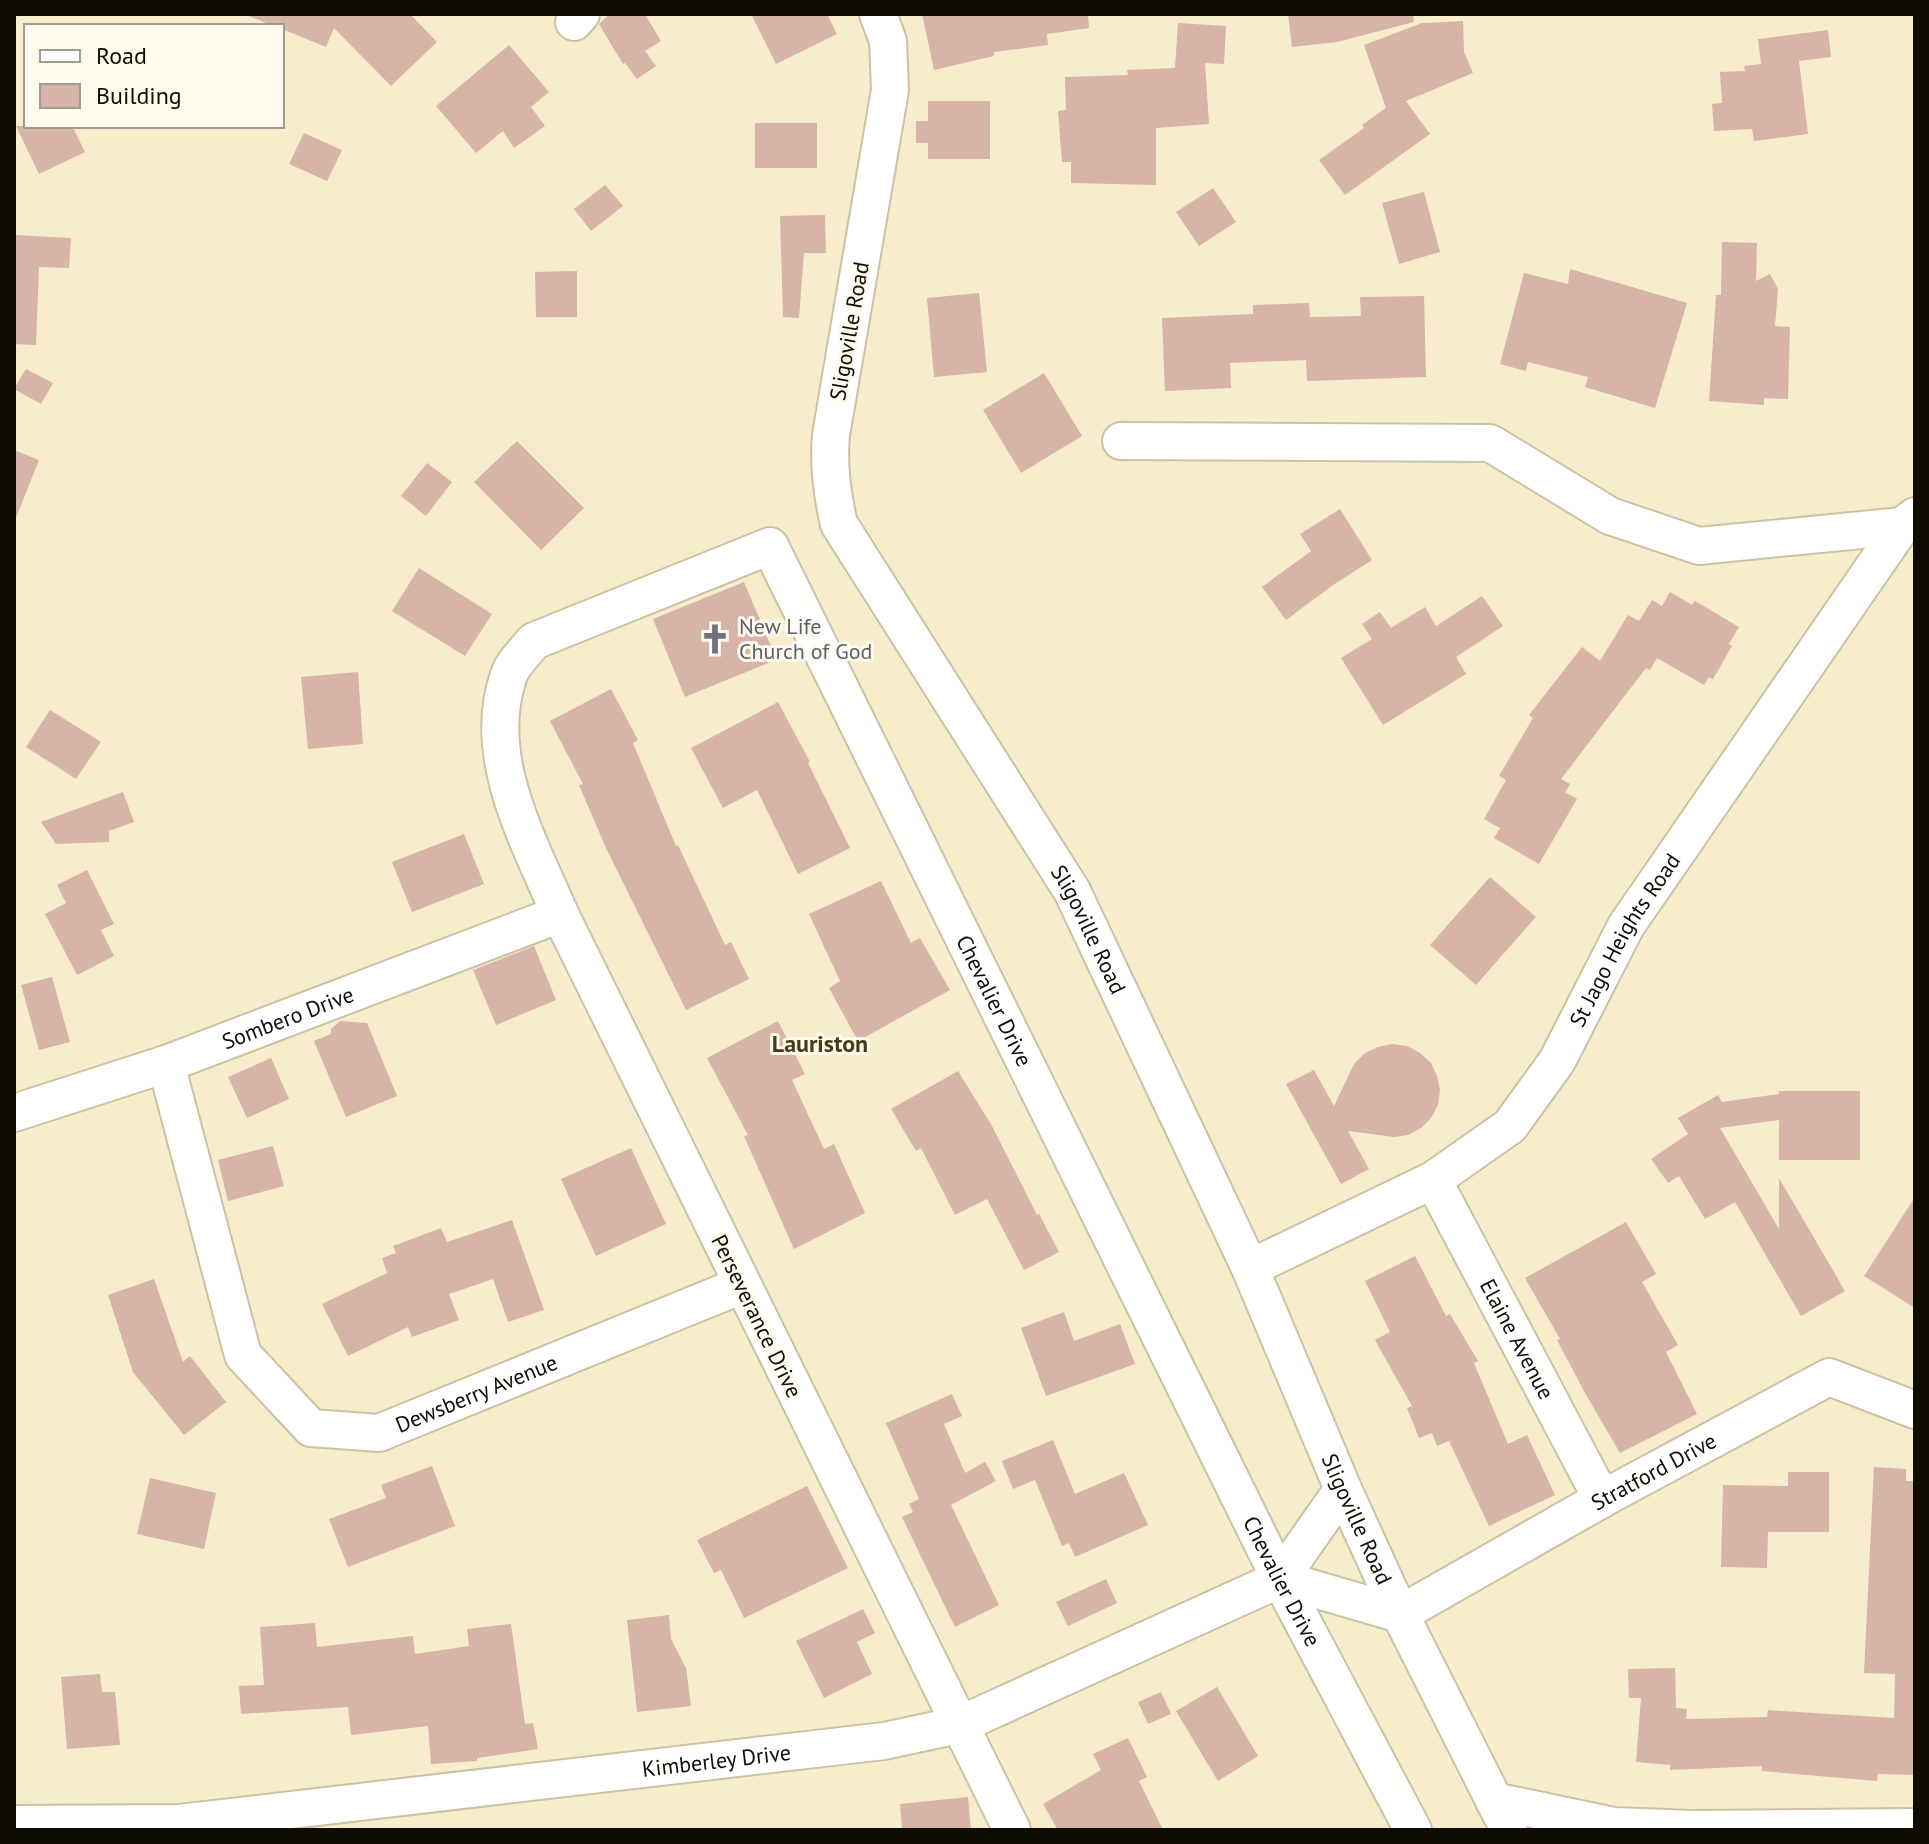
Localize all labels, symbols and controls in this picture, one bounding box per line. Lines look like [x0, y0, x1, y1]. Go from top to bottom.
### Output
legend [24, 24, 284, 128]
text: Road [96, 40, 147, 71]
text: Building [96, 80, 182, 111]
street label: Sligoville Road [823, 259, 875, 403]
place label: New Life Church of God [739, 612, 872, 665]
church icon: New Life Church of God [698, 622, 732, 656]
street label: St Jago Heights Road [1563, 848, 1686, 1032]
street label: Sligoville Road [1045, 859, 1132, 998]
street label: Chevalier Drive [950, 930, 1039, 1071]
street label: Sombero Drive [218, 980, 358, 1055]
district label: Lauriston [772, 1028, 868, 1059]
street label: Perseverance Drive [705, 1230, 809, 1402]
street label: Elaine Avenue [1474, 1274, 1561, 1404]
street label: Dewsberry Avenue [391, 1348, 561, 1439]
street label: Stratford Drive [1586, 1426, 1721, 1516]
street label: Sligoville Road [1316, 1449, 1399, 1589]
street label: Chevalier Drive [1237, 1511, 1327, 1651]
street label: Kimberley Drive [640, 1738, 792, 1783]

